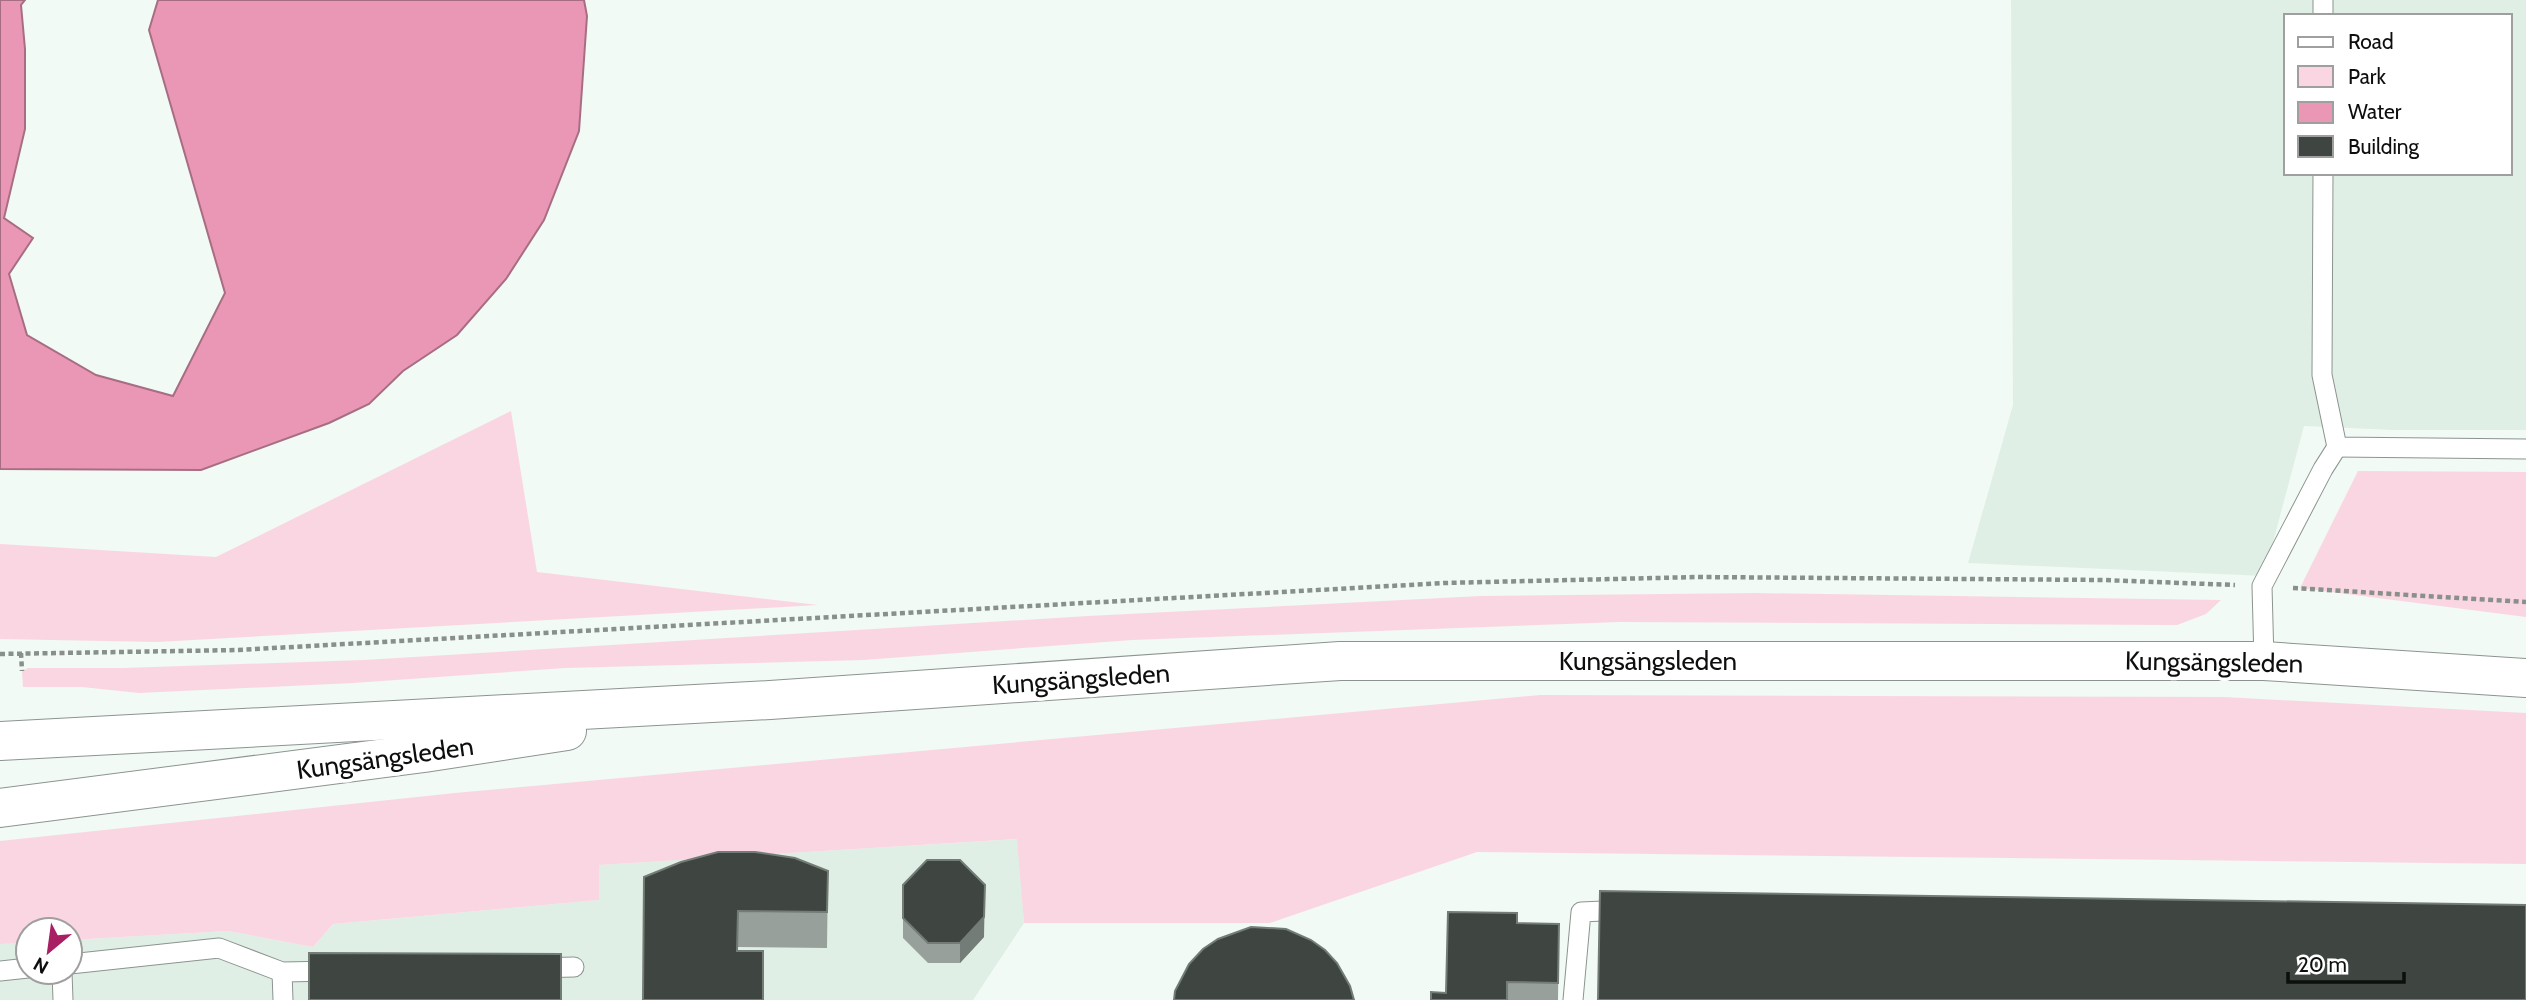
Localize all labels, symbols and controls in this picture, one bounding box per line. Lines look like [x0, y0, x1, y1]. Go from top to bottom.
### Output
legend [2284, 14, 2512, 175]
text: Road [2348, 29, 2394, 54]
text: Park [2348, 64, 2386, 89]
text: Water [2348, 99, 2402, 124]
text: Building [2348, 134, 2420, 159]
street label: Kungsängsleden [2125, 644, 2303, 680]
street label: Kungsängsleden [1559, 645, 1737, 677]
street label: Kungsängsleden [991, 657, 1171, 701]
street label: Kungsängsleden [294, 730, 476, 786]
north arrow [14, 916, 84, 986]
scale bar [2288, 940, 2404, 984]
text: N [30, 952, 52, 979]
text: 20 m [2298, 952, 2347, 977]

